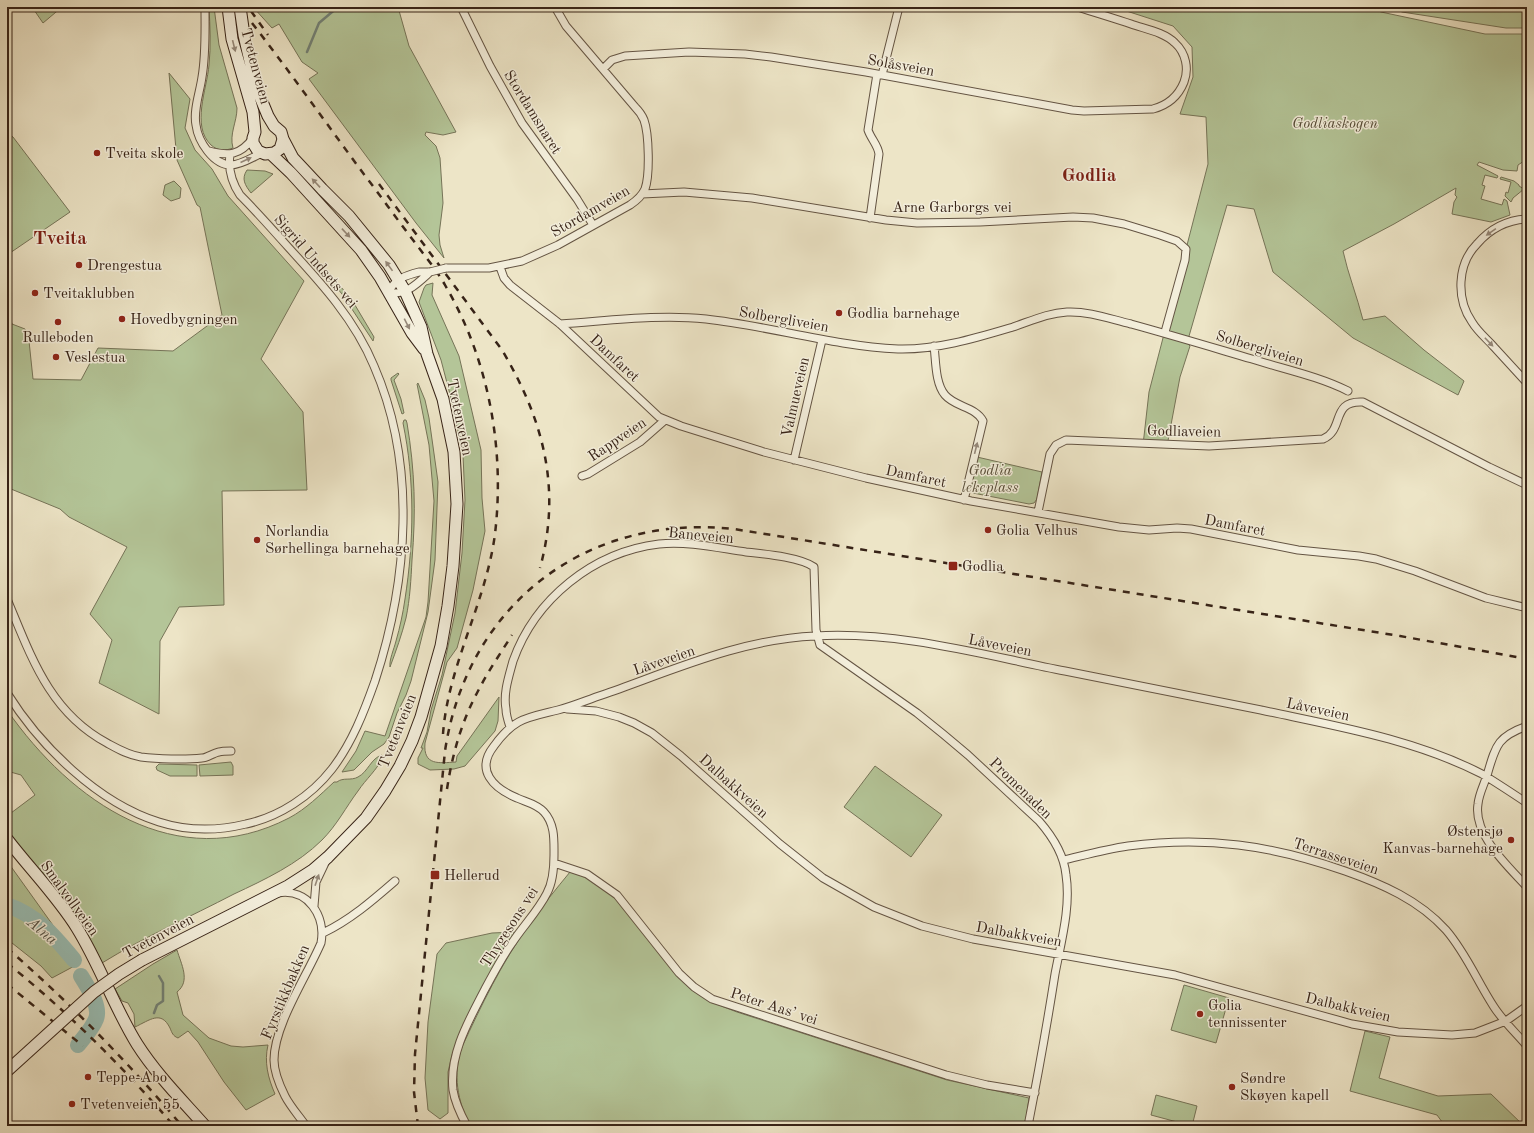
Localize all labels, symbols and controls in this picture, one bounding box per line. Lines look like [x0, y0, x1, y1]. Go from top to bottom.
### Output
street label: Tvetenveien [237, 27, 272, 106]
one-way arrow [231, 39, 237, 52]
street label: Solåsveien [866, 53, 935, 80]
street label: Stordamsnaret [500, 68, 563, 157]
park label: Godliaskogen [1292, 117, 1378, 132]
place label: Tveita skole [105, 147, 184, 162]
marker: Tveita skole [92, 148, 102, 158]
one-way arrow [240, 157, 252, 164]
district label: Godlia [1062, 167, 1117, 186]
one-way arrow [311, 178, 321, 188]
street label: Stordamveien [549, 184, 633, 241]
street label: Arne Garborgs vei [892, 201, 1012, 216]
street label: Sigrid Undsets vei [270, 212, 360, 312]
one-way arrow [342, 227, 351, 238]
one-way arrow [1485, 228, 1496, 236]
district label: Tveita [33, 230, 87, 249]
place label: Drengestua [87, 259, 163, 274]
marker: Drengestua [74, 260, 84, 270]
one-way arrow [385, 261, 393, 271]
place label: Tveitaklubben [43, 287, 135, 302]
marker: Tveitaklubben [30, 288, 40, 298]
street label: Solbergliveien [738, 305, 830, 336]
place label: Godlia barnehage [847, 307, 960, 322]
marker: Godlia barnehage [834, 308, 844, 318]
place label: Hovedbygningen [130, 313, 238, 328]
marker: Hovedbygningen [117, 314, 127, 324]
marker: Rulleboden [53, 317, 63, 327]
one-way arrow [404, 318, 410, 330]
street label: Solbergliveien [1214, 329, 1305, 370]
place label: Rulleboden [22, 331, 94, 346]
street label: Damfaret [586, 333, 642, 386]
one-way arrow [1484, 337, 1494, 347]
place label: Veslestua [64, 351, 126, 366]
marker: Veslestua [51, 352, 61, 362]
street label: Valmueveien [780, 356, 813, 439]
street label: Tvetenveien [443, 377, 474, 457]
street label: Rappveien [586, 416, 649, 465]
street label: Godliaveien [1147, 424, 1221, 441]
one-way arrow [973, 442, 979, 454]
street label: Damfaret [884, 464, 947, 491]
park label: Godlia lekeplass [961, 464, 1019, 496]
street label: Damfaret [1203, 513, 1266, 540]
place label: Golia Velhus [996, 524, 1078, 539]
place label: Norlandia Sørhellinga barnehage [265, 525, 410, 557]
marker: Golia Velhus [983, 525, 993, 535]
street label: Baneveien [667, 526, 734, 547]
marker: Norlandia Sørhellinga barnehage [252, 535, 262, 545]
marker: Godlia [947, 560, 959, 572]
place label: Godlia [962, 560, 1004, 575]
street label: Låveveien [967, 633, 1033, 660]
street label: Låveveien [632, 644, 697, 679]
street label: Tvetenveien [377, 692, 420, 771]
street label: Låveveien [1285, 696, 1351, 724]
street label: Dalbakkveien [696, 752, 770, 822]
street label: Promenaden [986, 756, 1054, 823]
place label: Østensjø Kanvas-barnehage [1382, 825, 1503, 857]
marker: Østensjø Kanvas-barnehage [1506, 835, 1516, 845]
street label: Terrasseveien [1291, 836, 1380, 878]
street label: Smalvollveien [37, 859, 101, 939]
marker: Hellerud [429, 869, 441, 881]
place label: Hellerud [444, 869, 500, 884]
one-way arrow [314, 874, 320, 886]
street label: Thygesons vei [479, 885, 542, 971]
street label: Tvetenveien [121, 912, 197, 962]
water label: Alna [23, 914, 60, 949]
street label: Dalbakkveien [975, 921, 1063, 950]
street label: Fyrstikkbakken [260, 943, 313, 1042]
street label: Peter Aas’ vei [728, 986, 819, 1029]
street label: Dalbakkveien [1304, 991, 1392, 1026]
place label: Golia tennissenter [1208, 999, 1287, 1031]
marker: Golia tennissenter [1195, 1009, 1205, 1019]
place label: Teppe-Abo [96, 1071, 167, 1086]
marker: Teppe-Abo [83, 1072, 93, 1082]
place label: Søndre Skøyen kapell [1240, 1072, 1329, 1104]
marker: Søndre Skøyen kapell [1227, 1082, 1237, 1092]
place label: Tvetenveien 55 [80, 1098, 180, 1113]
marker: Tvetenveien 55 [67, 1099, 77, 1109]

